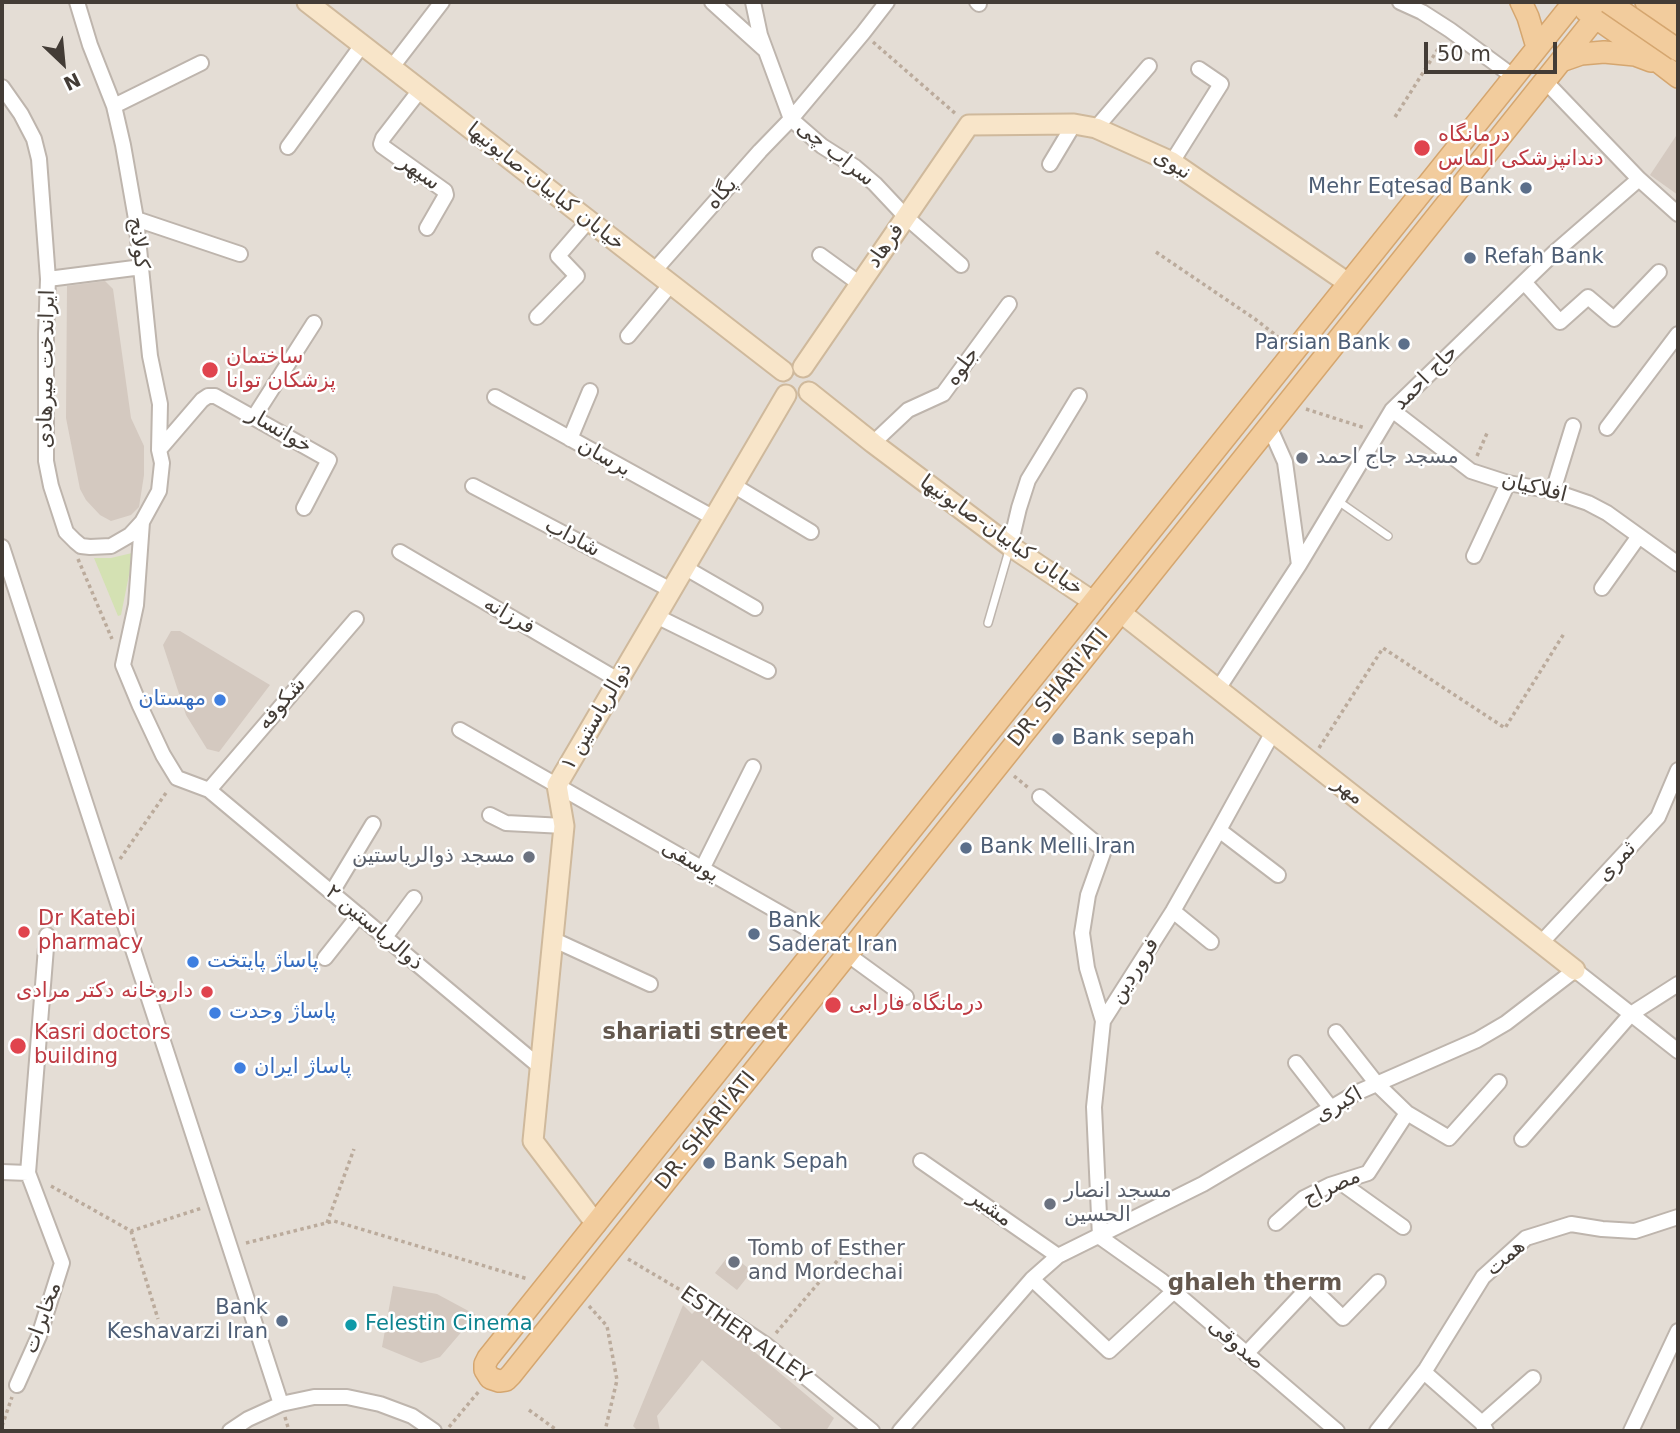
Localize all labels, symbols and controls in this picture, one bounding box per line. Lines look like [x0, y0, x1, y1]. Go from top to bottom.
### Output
north arrow [28, 28, 98, 98]
scale bar [1428, 28, 1561, 72]
text: 50 m [1437, 42, 1491, 66]
text: N [60, 69, 84, 95]
street label: سراب چی [791, 116, 879, 192]
street label: خیابان کبابیان-صابونیها [461, 117, 629, 257]
place label: درمانگاه دندانپزشکی الماس [1438, 123, 1604, 173]
marker: درمانگاه دندانپزشکی الماس [1412, 138, 1432, 158]
street label: نبوی [1149, 144, 1195, 186]
street label: سپهر [393, 150, 445, 196]
street label: پگاه [701, 173, 743, 215]
place label: Mehr Eqtesad Bank [1308, 175, 1512, 201]
marker: Mehr Eqtesad Bank [1518, 180, 1534, 196]
street label: کولانج [122, 216, 154, 270]
street label: فرهاد [862, 219, 910, 273]
place label: Refah Bank [1484, 245, 1604, 271]
marker: Refah Bank [1462, 250, 1478, 266]
street label: ایراندخت میرهادی [33, 289, 61, 449]
place label: Parsian Bank [1254, 331, 1390, 357]
marker: Parsian Bank [1396, 336, 1412, 352]
street label: حاج احمد [1388, 340, 1464, 416]
street label: جلوه [941, 343, 985, 391]
place label: ساختمان پزشکان توانا [226, 345, 336, 395]
marker: ساختمان پزشکان توانا [200, 360, 220, 380]
street label: خوانسار [242, 402, 316, 460]
street label: برسان [573, 433, 635, 483]
place label: مسجد جاج احمد [1316, 445, 1459, 471]
marker: مسجد جاج احمد [1294, 450, 1310, 466]
street label: افلاکیان [1499, 468, 1569, 508]
street label: خیابان کبابیان-صابونیها [914, 470, 1088, 602]
street label: شاداب [540, 513, 604, 563]
street label: فرزانه [479, 591, 539, 641]
street label: DR. SHARI'ATI [1004, 624, 1114, 752]
street label: ذوالریاستین ۱ [556, 659, 638, 775]
street label: شکوفه [252, 673, 312, 735]
place label: مهستان [138, 687, 206, 713]
marker: مهستان [212, 692, 228, 708]
place label: Bank sepah [1072, 726, 1195, 752]
marker: Bank sepah [1050, 731, 1066, 747]
street label: مهر [1327, 771, 1369, 811]
street label: یوسفی [657, 835, 723, 889]
place label: Bank Melli Iran [980, 835, 1136, 861]
street label: ثمری [1592, 837, 1642, 887]
marker: Bank Melli Iran [958, 840, 974, 856]
place label: مسجد ذوالریاستین [352, 844, 515, 870]
marker: مسجد ذوالریاستین [521, 849, 537, 865]
street label: ذوالریاستین ۲ [320, 880, 428, 976]
place label: Dr Katebi pharmacy [38, 907, 143, 957]
place label: Bank Saderat Iran [768, 909, 898, 959]
marker: Dr Katebi pharmacy [16, 924, 32, 940]
marker: Bank Saderat Iran [746, 926, 762, 942]
street label: فروردین [1105, 933, 1165, 1009]
place label: پاساژ پایتخت [207, 949, 319, 975]
marker: پاساژ پایتخت [185, 954, 201, 970]
place label: داروخانه دکتر مرادی [16, 979, 193, 1005]
marker: داروخانه دکتر مرادی [199, 984, 215, 1000]
place label: درمانگاه فارابی [849, 992, 983, 1018]
marker: درمانگاه فارابی [823, 995, 843, 1015]
place label: پاساژ وحدت [229, 1000, 336, 1026]
marker: پاساژ وحدت [207, 1005, 223, 1021]
district label: shariati street [602, 1019, 788, 1047]
place label: Kasri doctors building [34, 1021, 171, 1071]
marker: Kasri doctors building [8, 1036, 28, 1056]
place label: پاساژ ایران [254, 1055, 352, 1081]
marker: پاساژ ایران [232, 1060, 248, 1076]
street label: DR. SHARI'ATI [651, 1067, 761, 1195]
street label: اکبری [1311, 1082, 1367, 1128]
place label: Bank Sepah [723, 1150, 848, 1176]
marker: Bank Sepah [701, 1155, 717, 1171]
street label: مصراح [1299, 1164, 1365, 1212]
place label: مسجد انصار الحسین [1064, 1179, 1172, 1229]
street label: مشیر [963, 1185, 1017, 1233]
marker: مسجد انصار الحسین [1042, 1196, 1058, 1212]
street label: همت [1481, 1234, 1531, 1282]
place label: Tomb of Esther and Mordechai [748, 1237, 905, 1287]
marker: Tomb of Esther and Mordechai [726, 1254, 742, 1270]
district label: ghaleh therm [1168, 1270, 1342, 1298]
street label: مخابرات [18, 1279, 68, 1357]
street label: ESTHER ALLEY [675, 1282, 815, 1390]
place label: Bank Keshavarzi Iran [107, 1296, 268, 1346]
place label: Felestin Cinema [365, 1312, 533, 1338]
marker: Bank Keshavarzi Iran [274, 1313, 290, 1329]
street label: صدوقی [1203, 1314, 1269, 1376]
marker: Felestin Cinema [343, 1317, 359, 1333]

